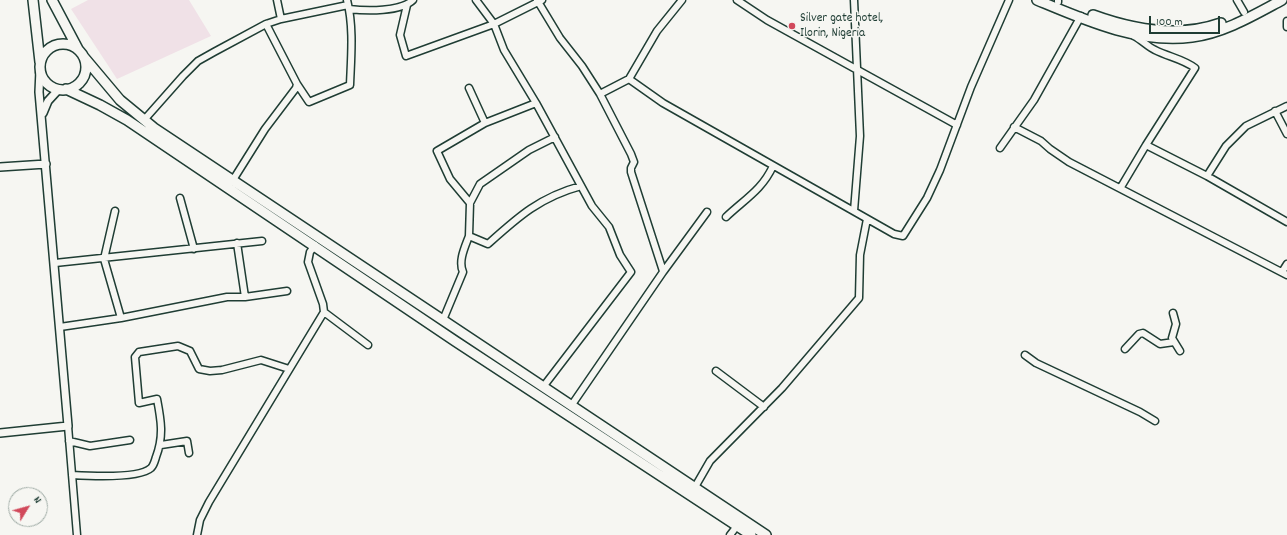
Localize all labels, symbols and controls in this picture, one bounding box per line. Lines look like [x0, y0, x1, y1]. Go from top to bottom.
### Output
scale bar [1151, 8, 1222, 34]
place label: Silver gate hotel, Ilorin, Nigeria [800, 11, 883, 42]
text: 100 m [1156, 14, 1183, 31]
marker: Silver gate hotel, Ilorin, Nigeria [787, 21, 797, 31]
north arrow [8, 487, 48, 527]
text: N [29, 493, 45, 507]

